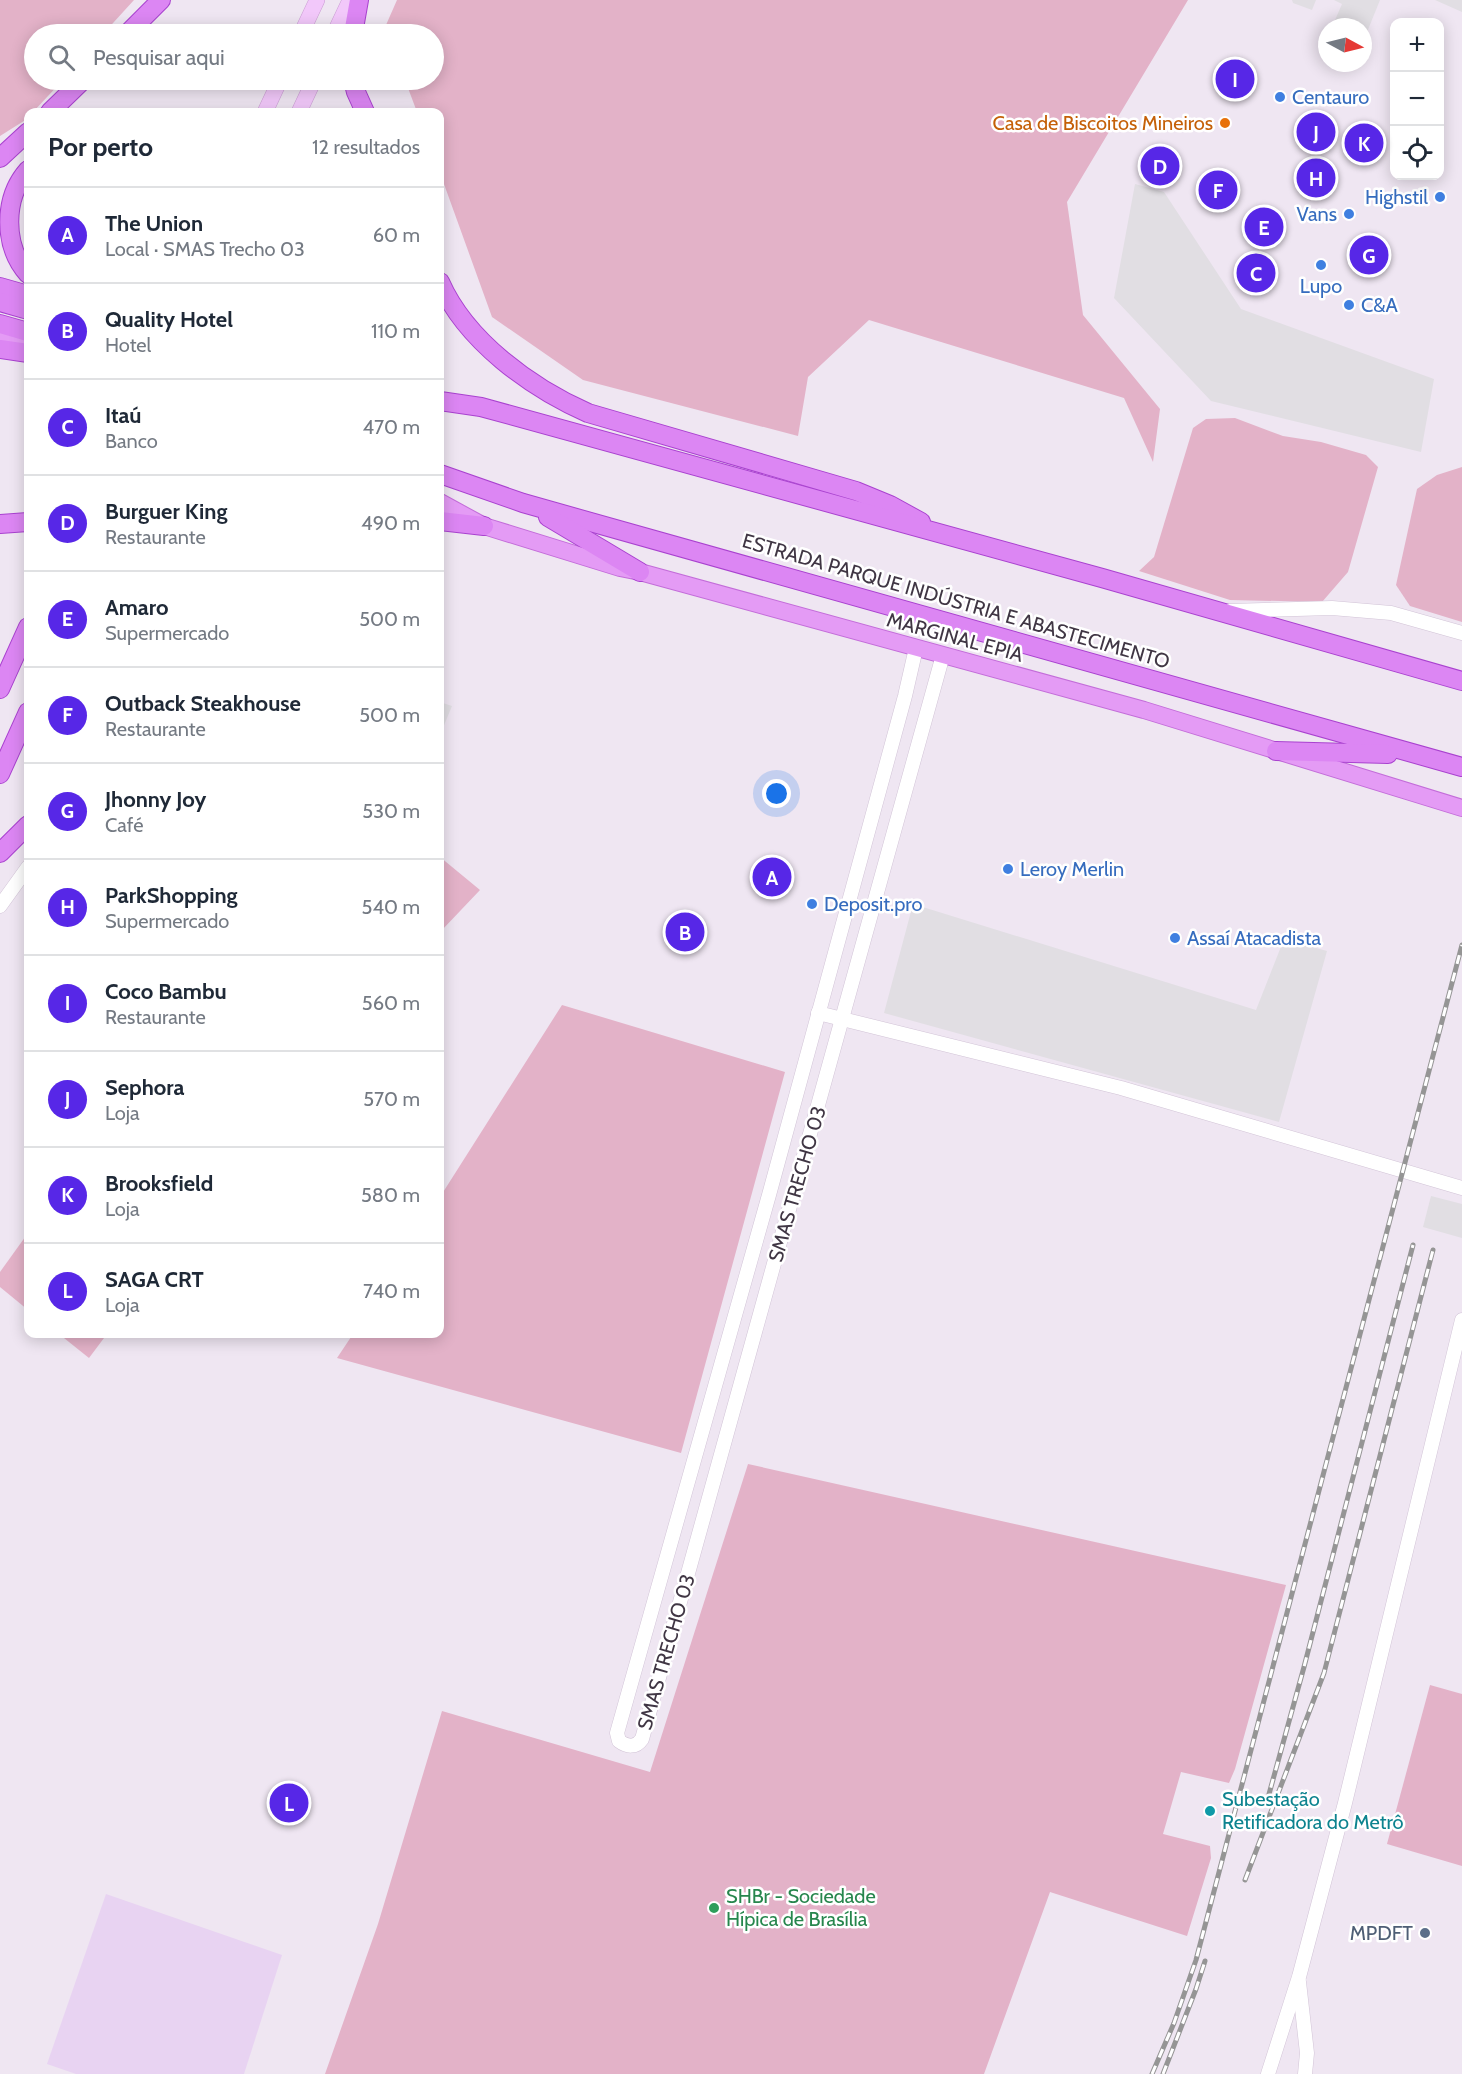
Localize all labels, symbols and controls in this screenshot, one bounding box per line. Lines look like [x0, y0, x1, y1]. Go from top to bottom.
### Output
north arrow [1318, 18, 1372, 72]
map controls [1390, 18, 1444, 180]
button: + [1390, 18, 1444, 72]
search box [24, 24, 444, 90]
icon: search [45, 41, 78, 74]
text: Pesquisar aqui [93, 44, 225, 71]
pin: I [1216, 56, 1254, 101]
button: − [1390, 72, 1444, 126]
place label: Centauro [1292, 85, 1369, 109]
marker: Centauro [1273, 90, 1287, 104]
pin: J [1296, 110, 1336, 154]
place label: Casa de Biscoitos Mineiros [993, 111, 1213, 135]
marker: Casa de Biscoitos Mineiros [1218, 116, 1232, 130]
pin: K [1344, 120, 1384, 166]
button: locate [1390, 126, 1444, 180]
text: Por perto [48, 131, 153, 163]
text: 12 resultados [312, 135, 420, 159]
pin: D [1140, 144, 1180, 188]
pin: H [1296, 156, 1336, 201]
pin: F [1198, 168, 1238, 213]
place label: Highstil [1365, 185, 1428, 209]
marker: Highstil [1433, 190, 1447, 204]
place label: Vans [1297, 202, 1337, 226]
pin: E [1244, 204, 1284, 250]
marker: Vans [1342, 207, 1356, 221]
text: The Union [105, 210, 203, 237]
text: A [61, 223, 74, 247]
text: 60 m [373, 223, 420, 247]
pin: G [1350, 232, 1388, 278]
text: Local · SMAS Trecho 03 [105, 237, 305, 261]
pin: C [1236, 250, 1276, 296]
marker: Lupo [1314, 258, 1328, 272]
place label: Lupo [1300, 274, 1342, 298]
place label: C&A [1361, 293, 1399, 317]
marker: C&A [1342, 298, 1356, 312]
text: Quality Hotel [105, 306, 233, 333]
text: B [61, 319, 74, 343]
text: 110 m [371, 319, 420, 343]
text: Hotel [105, 333, 151, 357]
text: Itaú [105, 402, 142, 429]
text: C [61, 415, 74, 439]
text: 470 m [363, 415, 420, 439]
text: Banco [105, 429, 158, 453]
text: Burguer King [105, 498, 228, 525]
text: D [60, 511, 75, 535]
text: 490 m [361, 511, 420, 535]
text: Restaurante [105, 525, 206, 549]
street label: ESTRADA PARQUE INDÚSTRIA E ABASTECIMENTO [740, 528, 1172, 674]
text: Amaro [105, 594, 168, 621]
text: E [62, 607, 73, 631]
text: 500 m [359, 607, 420, 631]
street label: MARGINAL EPIA [884, 607, 1026, 667]
text: Supermercado [105, 621, 229, 645]
text: Outback Steakhouse [105, 690, 301, 717]
text: F [62, 703, 73, 727]
text: 500 m [359, 703, 420, 727]
text: Restaurante [105, 717, 206, 741]
your location [762, 779, 791, 808]
text: Jhonny Joy [105, 786, 206, 813]
text: G [61, 799, 74, 823]
text: 530 m [362, 799, 420, 823]
text: Café [105, 813, 143, 837]
pin: A [752, 854, 792, 900]
place label: Leroy Merlin [1020, 857, 1124, 881]
marker: Leroy Merlin [1001, 862, 1015, 876]
text: ParkShopping [105, 882, 238, 909]
place label: Deposit.pro [824, 892, 922, 916]
text: H [60, 895, 75, 919]
text: 540 m [362, 895, 420, 919]
marker: Deposit.pro [805, 897, 819, 911]
text: Supermercado [105, 909, 229, 933]
pin: B [666, 910, 704, 954]
place label: Assaí Atacadista [1187, 926, 1321, 950]
marker: Assaí Atacadista [1168, 931, 1182, 945]
text: Coco Bambu [105, 978, 227, 1005]
text: I [65, 991, 70, 1015]
text: 560 m [362, 991, 420, 1015]
text: Restaurante [105, 1005, 206, 1029]
text: Sephora [105, 1074, 184, 1101]
text: J [65, 1087, 70, 1111]
text: 570 m [363, 1087, 420, 1111]
text: Loja [105, 1101, 140, 1125]
street label: SMAS TRECHO 03 [763, 1103, 831, 1265]
text: Brooksfield [105, 1170, 213, 1197]
text: K [61, 1183, 74, 1207]
text: 580 m [361, 1183, 420, 1207]
text: Loja [105, 1197, 140, 1221]
text: SAGA CRT [105, 1266, 204, 1293]
text: L [63, 1279, 73, 1303]
text: 740 m [363, 1279, 420, 1303]
text: Loja [105, 1293, 140, 1317]
street label: SMAS TRECHO 03 [632, 1571, 700, 1733]
pin: L [270, 1780, 308, 1826]
place label: Subestação Retificadora do Metrô [1222, 1787, 1403, 1834]
marker: Subestação Retificadora do Metrô [1203, 1804, 1217, 1818]
place label: SHBr - Sociedade Hípica de Brasília [726, 1884, 876, 1931]
marker: SHBr - Sociedade Hípica de Brasília [707, 1901, 721, 1915]
place label: MPDFT [1350, 1921, 1413, 1945]
marker: MPDFT [1418, 1926, 1432, 1940]

